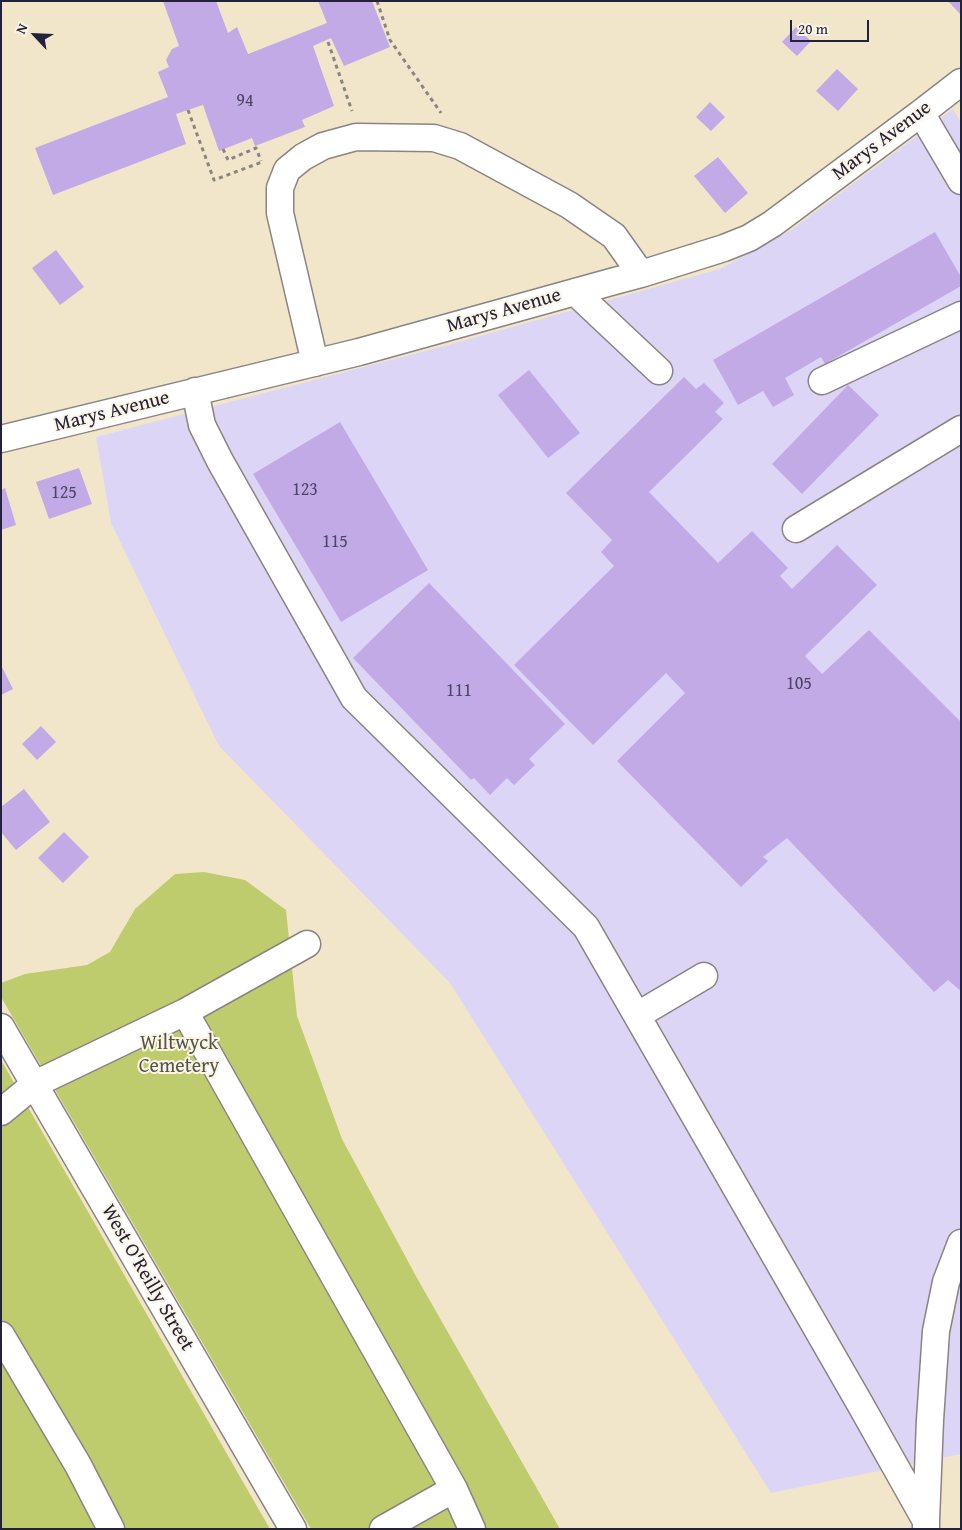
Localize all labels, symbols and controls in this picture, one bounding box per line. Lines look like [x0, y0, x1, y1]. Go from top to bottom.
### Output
north arrow [10, 10, 60, 60]
scale bar [792, 10, 871, 42]
text: 20 m [798, 18, 828, 39]
text: N [10, 20, 32, 37]
house number: 94 [236, 90, 254, 112]
street label: Marys Avenue [828, 96, 936, 186]
street label: Marys Avenue [444, 283, 564, 339]
street label: Marys Avenue [52, 386, 172, 438]
house number: 123 [292, 479, 318, 501]
house number: 125 [51, 482, 77, 504]
house number: 115 [322, 531, 348, 553]
house number: 105 [786, 673, 812, 695]
house number: 111 [446, 680, 472, 702]
park label: Wiltwyck Cemetery [139, 1032, 219, 1079]
street label: West O'Reilly Street [95, 1201, 199, 1355]

